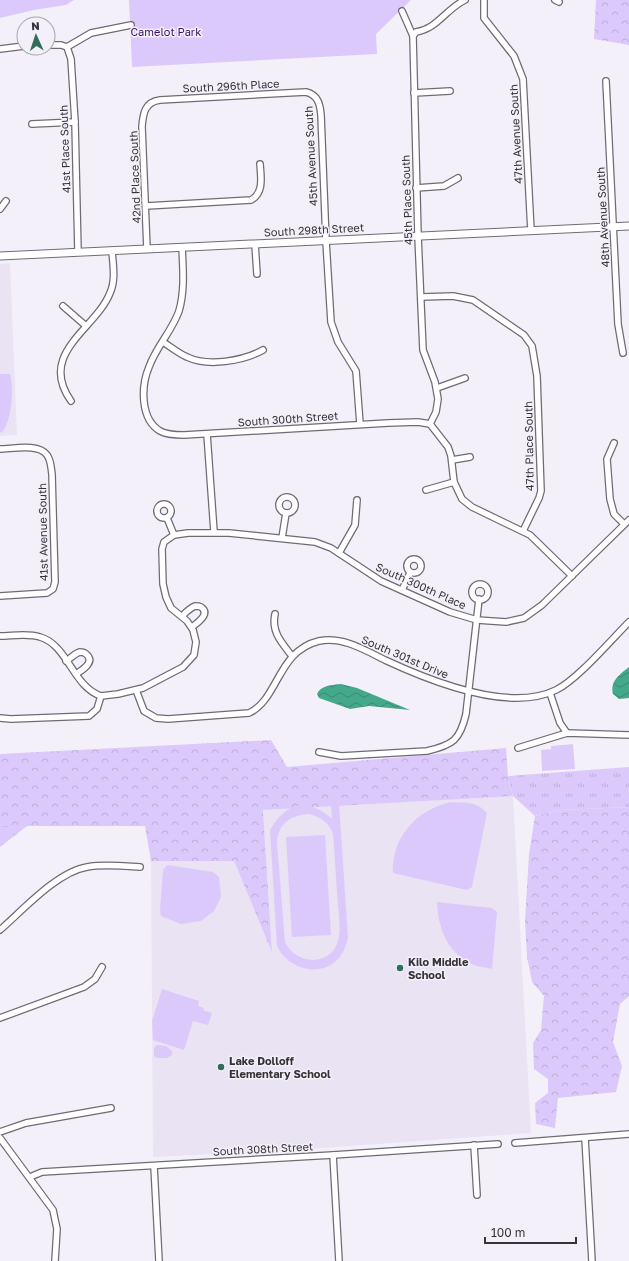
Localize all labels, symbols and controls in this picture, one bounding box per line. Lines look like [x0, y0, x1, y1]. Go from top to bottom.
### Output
north arrow [16, 16, 56, 56]
text: N [31, 19, 40, 32]
park label: Camelot Park [131, 25, 201, 38]
street label: South 296th Place [182, 76, 280, 95]
street label: 47th Avenue South [506, 84, 525, 184]
street label: 41st Place South [56, 105, 73, 193]
street label: 45th Avenue South [301, 106, 320, 206]
street label: 42nd Place South [126, 130, 143, 224]
street label: 45th Place South [398, 155, 415, 245]
street label: 48th Avenue South [593, 167, 612, 267]
street label: South 298th Street [263, 220, 364, 239]
street label: 47th Place South [521, 401, 536, 491]
street label: South 300th Street [237, 409, 339, 428]
street label: 41st Avenue South [35, 483, 50, 581]
street label: South 300th Place [374, 560, 468, 611]
street label: South 301st Drive [360, 632, 451, 681]
place label: Kilo Middle School [408, 955, 469, 981]
marker: Kilo Middle School [395, 963, 405, 973]
place label: Lake Dolloff Elementary School [229, 1054, 331, 1080]
marker: Lake Dolloff Elementary School [216, 1062, 226, 1072]
street label: South 308th Street [212, 1139, 314, 1158]
scale bar [485, 1219, 576, 1245]
text: 100 m [491, 1225, 525, 1240]

